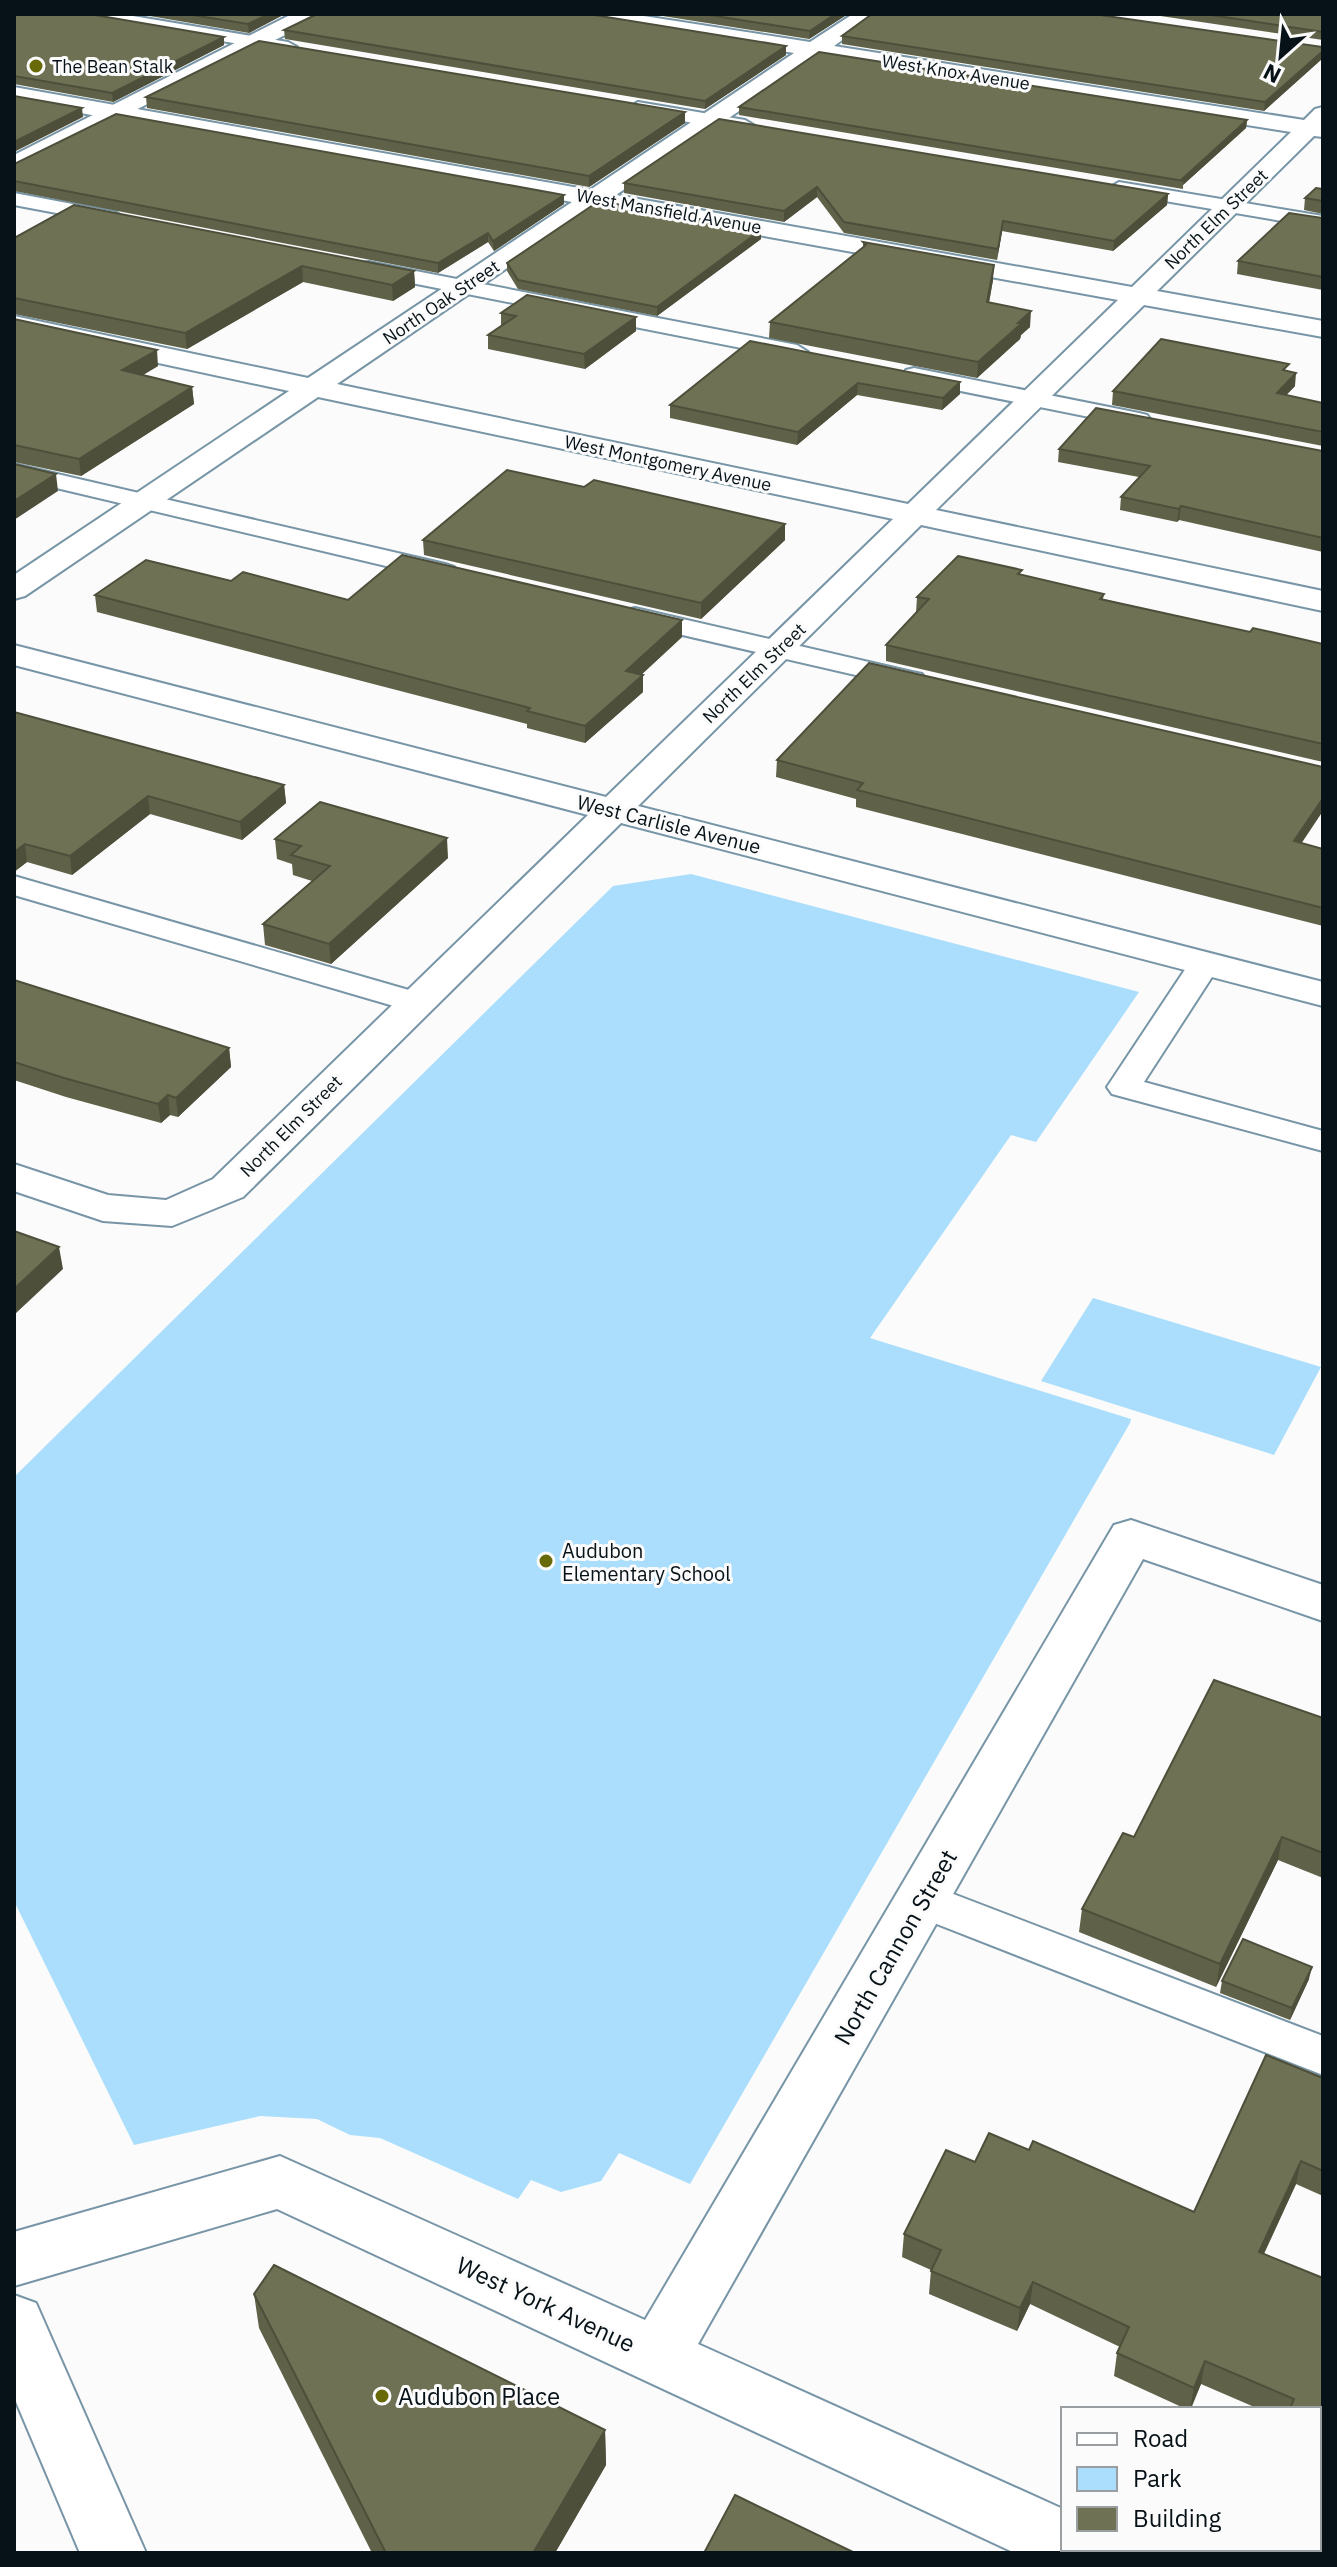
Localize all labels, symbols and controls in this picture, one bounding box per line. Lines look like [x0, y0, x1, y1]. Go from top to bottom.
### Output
north arrow [1241, 16, 1321, 96]
street label: West Knox Avenue [880, 49, 1032, 95]
place label: The Bean Stalk [52, 55, 174, 78]
marker: The Bean Stalk [27, 57, 45, 75]
text: N [1258, 58, 1285, 91]
street label: North Elm Street [1159, 164, 1273, 274]
street label: West Mansfield Avenue [575, 183, 764, 239]
street label: North Oak Street [378, 255, 504, 349]
street label: West Montgomery Avenue [562, 430, 774, 496]
street label: North Elm Street [697, 618, 811, 728]
street label: West Carlisle Avenue [574, 788, 764, 860]
street label: North Elm Street [235, 1070, 347, 1182]
place label: Audubon Elementary School [562, 1537, 731, 1587]
marker: Audubon Elementary School [537, 1552, 555, 1570]
street label: North Cannon Street [826, 1843, 964, 2051]
street label: West York Avenue [452, 2249, 640, 2359]
place label: Audubon Place [398, 2380, 560, 2412]
marker: Audubon Place [373, 2387, 391, 2405]
legend [1061, 2407, 1321, 2551]
text: Road [1133, 2422, 1188, 2454]
text: Park [1133, 2462, 1182, 2494]
text: Building [1133, 2502, 1221, 2534]

